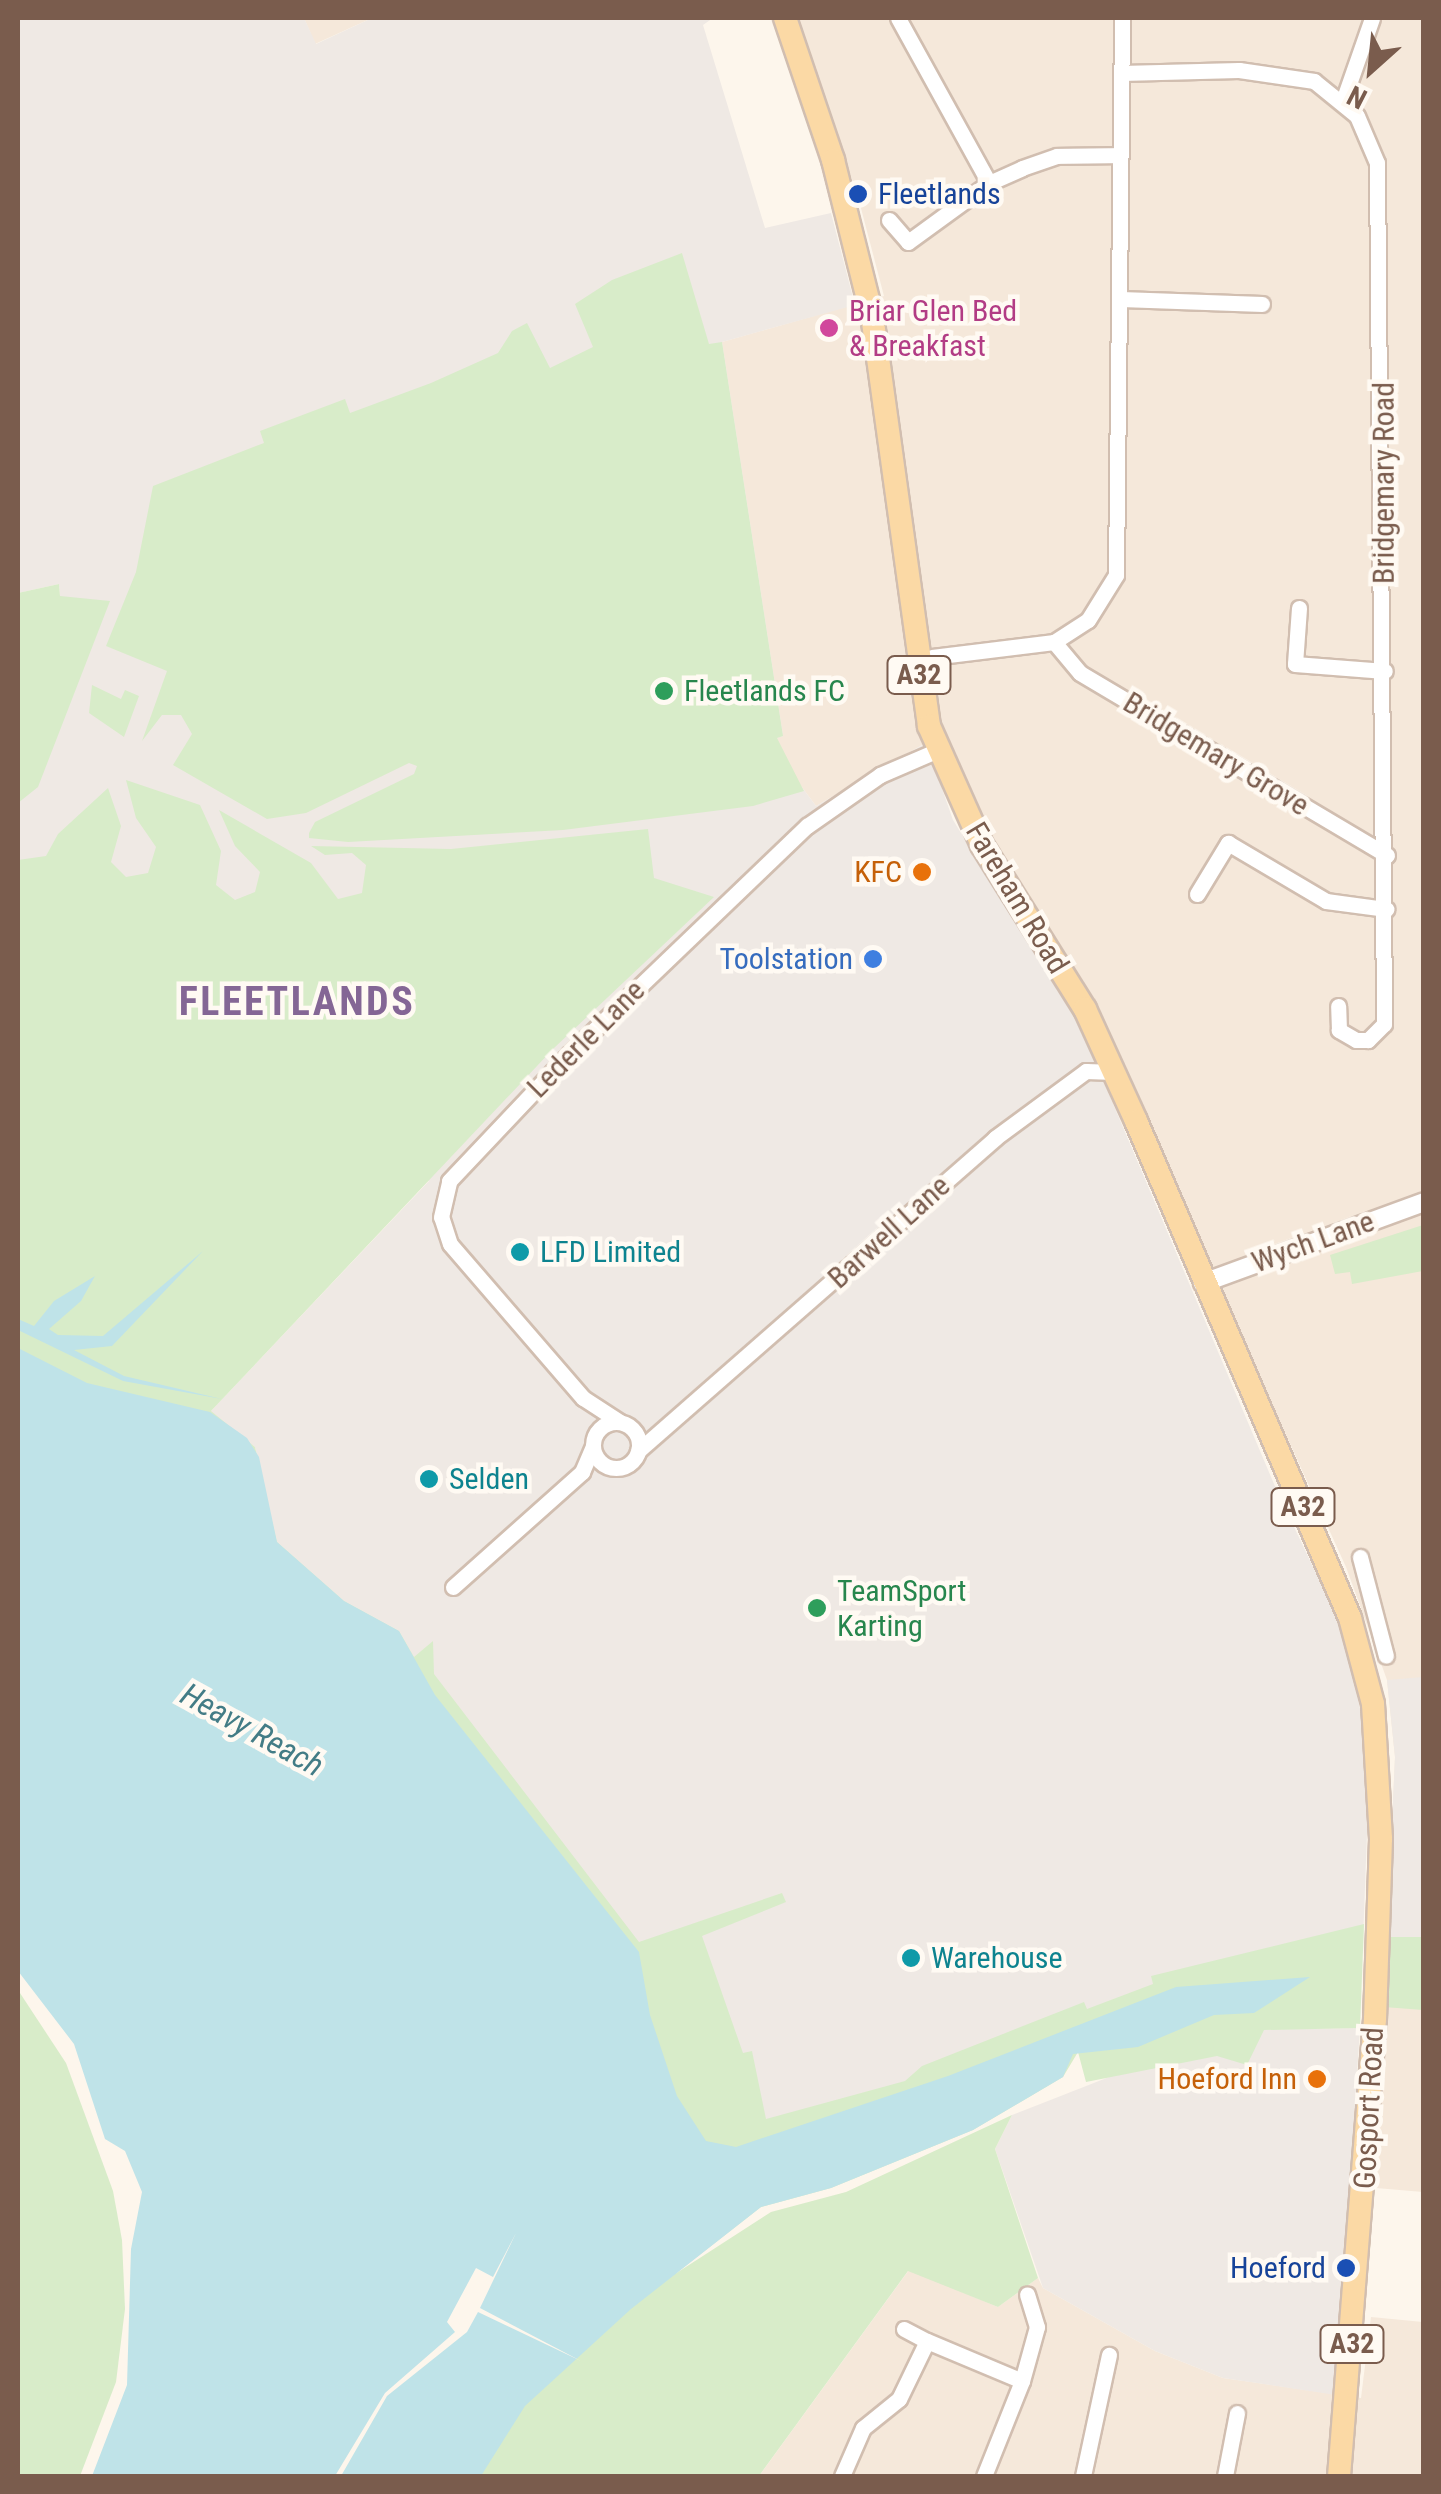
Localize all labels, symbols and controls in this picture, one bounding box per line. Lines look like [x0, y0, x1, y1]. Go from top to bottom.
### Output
north arrow [1321, 20, 1421, 120]
text: N [1342, 79, 1372, 116]
place label: Fleetlands [878, 176, 1001, 212]
marker: Fleetlands [847, 183, 869, 205]
place label: Briar Glen Bed & Breakfast [849, 293, 1017, 364]
marker: Briar Glen Bed & Breakfast [818, 317, 840, 339]
street label: Bridgemary Road [1366, 382, 1402, 584]
road number: A32 [884, 652, 954, 698]
place label: Fleetlands FC [684, 673, 845, 709]
marker: Fleetlands FC [653, 680, 675, 702]
street label: Bridgemary Grove [1117, 684, 1315, 824]
street label: Fareham Road [958, 816, 1076, 980]
place label: KFC [854, 854, 902, 890]
marker: KFC [911, 861, 933, 883]
place label: Toolstation [720, 941, 853, 977]
marker: Toolstation [862, 948, 884, 970]
street label: Lederle Lane [520, 973, 652, 1105]
district label: FLEETLANDS [179, 978, 415, 1026]
street label: Barwell Lane [821, 1168, 957, 1296]
street label: Wych Lane [1247, 1203, 1379, 1281]
place label: LFD Limited [540, 1234, 681, 1270]
marker: LFD Limited [509, 1241, 531, 1263]
place label: Selden [449, 1461, 529, 1497]
marker: Selden [418, 1468, 440, 1490]
road number: A32 [1268, 1484, 1338, 1530]
place label: TeamSport Karting [837, 1573, 966, 1644]
marker: TeamSport Karting [806, 1597, 828, 1619]
water label: Heavy Reach [174, 1675, 330, 1785]
place label: Warehouse [931, 1940, 1062, 1976]
marker: Warehouse [900, 1947, 922, 1969]
street label: Gosport Road [1347, 2026, 1391, 2190]
place label: Hoeford Inn [1158, 2061, 1297, 2097]
marker: Hoeford Inn [1306, 2068, 1328, 2090]
place label: Hoeford [1230, 2250, 1326, 2286]
marker: Hoeford [1335, 2257, 1357, 2279]
road number: A32 [1317, 2321, 1387, 2367]

